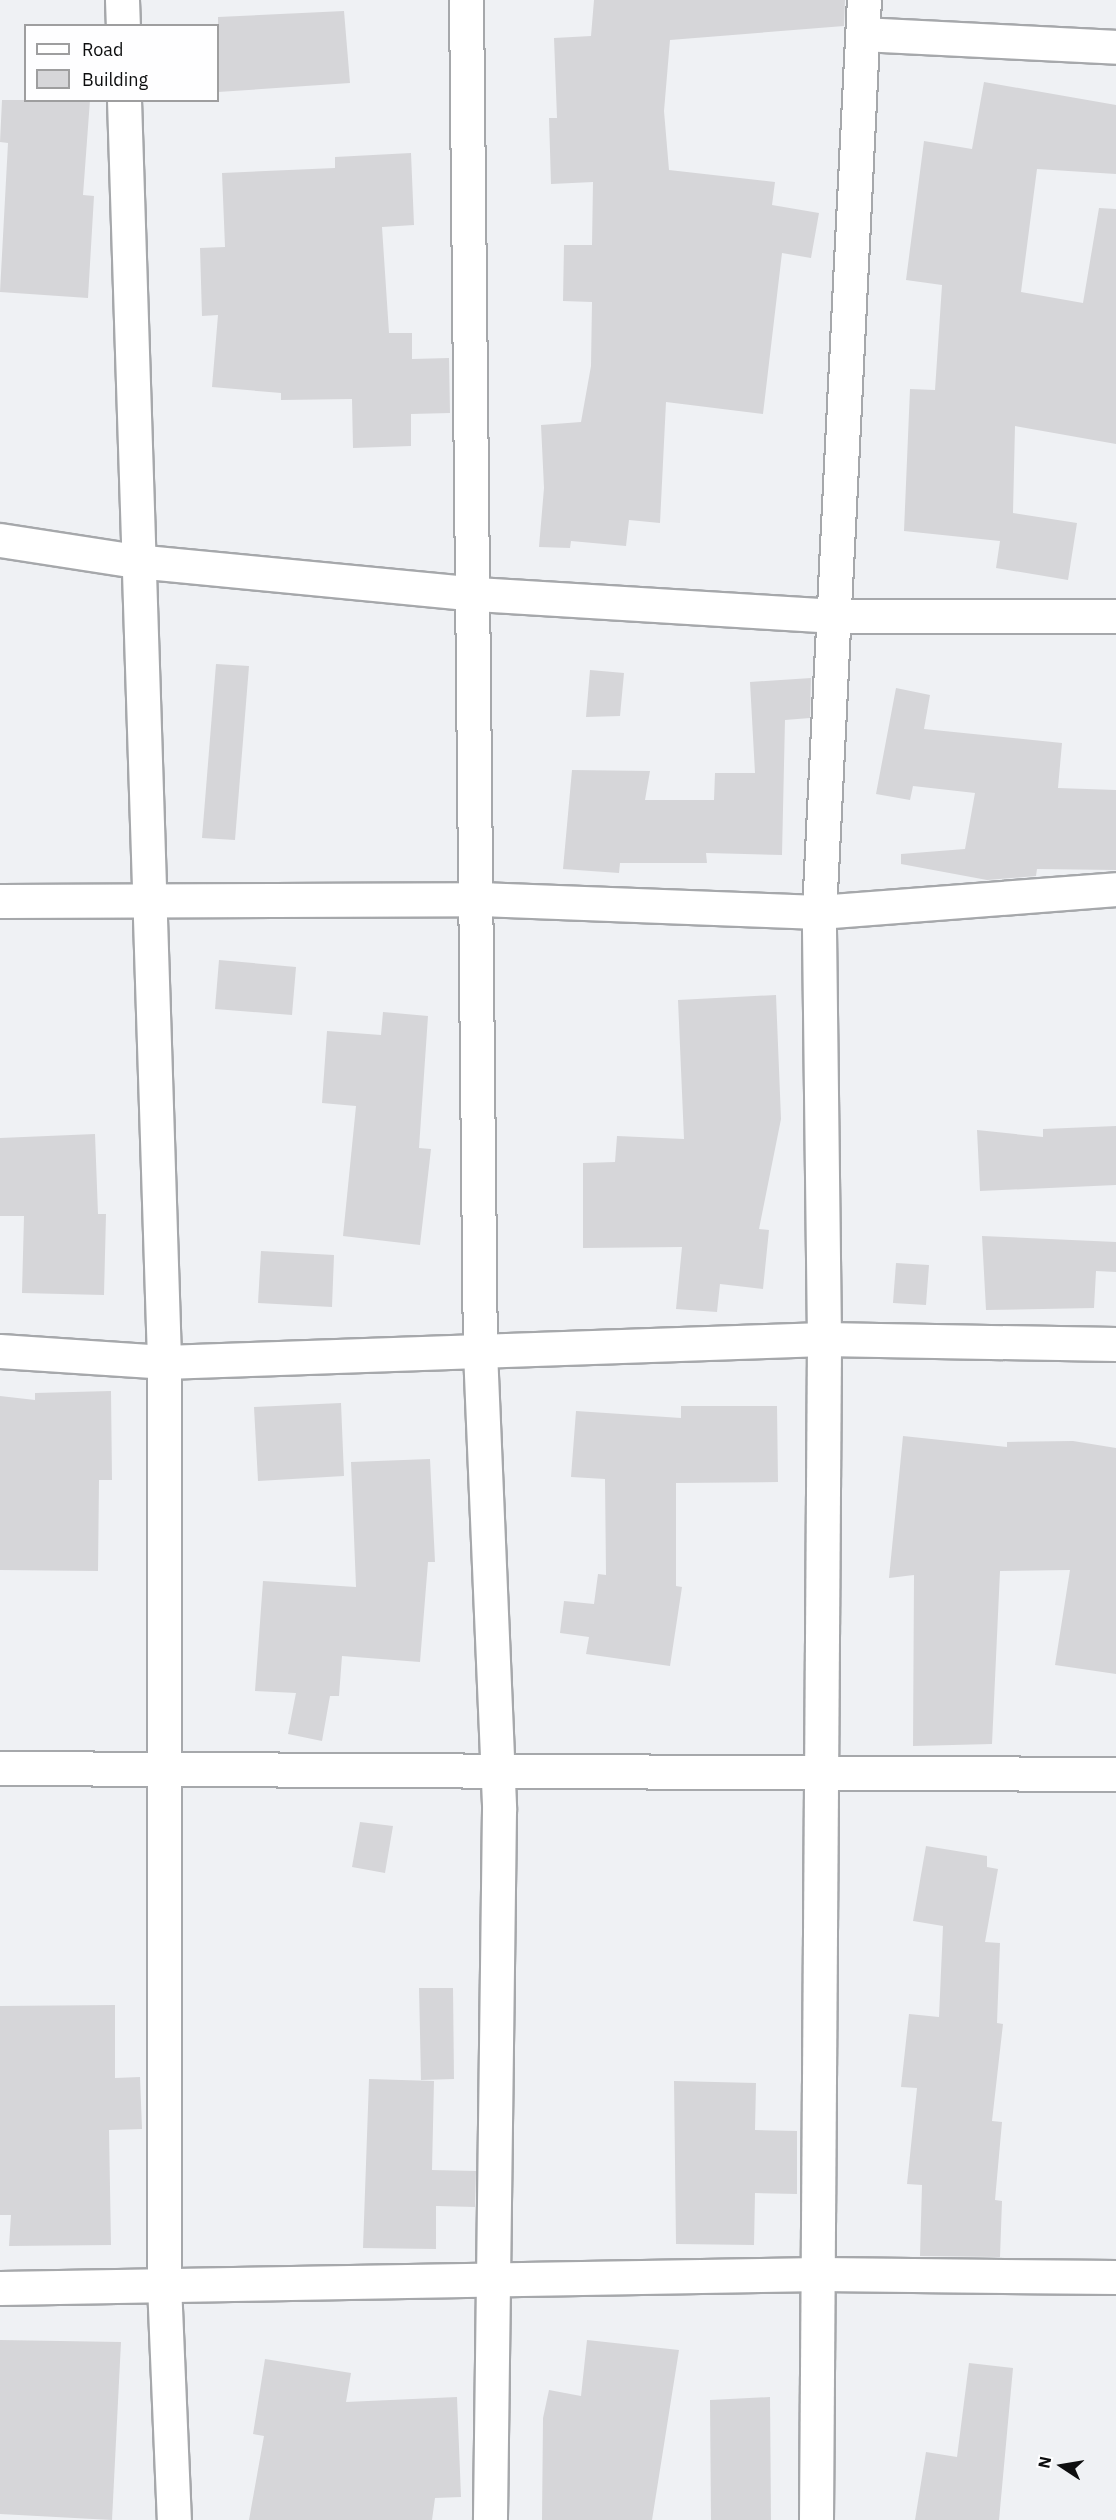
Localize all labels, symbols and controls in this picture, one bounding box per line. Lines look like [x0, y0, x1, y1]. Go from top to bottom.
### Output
legend [24, 24, 219, 102]
text: Road [82, 38, 123, 61]
text: Building [82, 68, 148, 91]
north arrow [1032, 2436, 1092, 2496]
text: N [1033, 2455, 1055, 2470]

